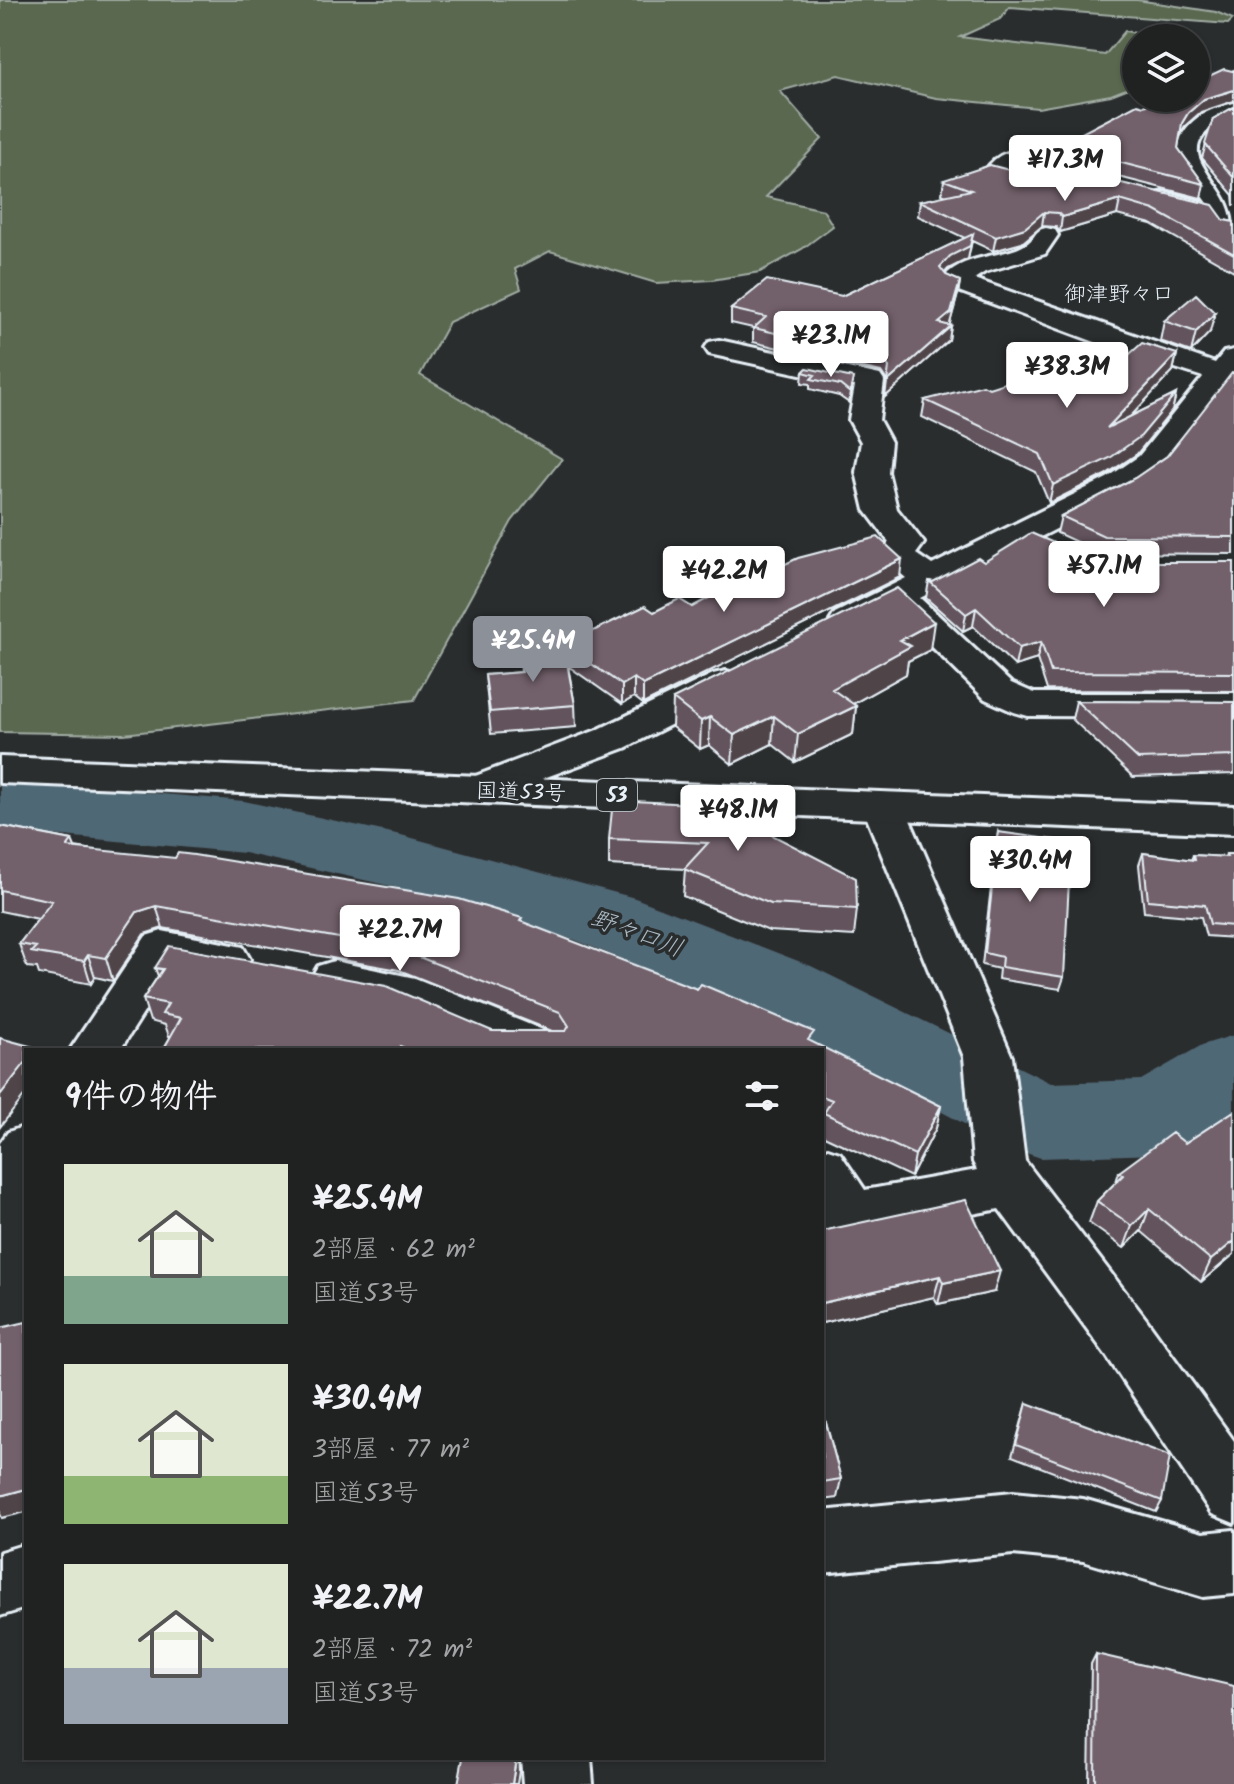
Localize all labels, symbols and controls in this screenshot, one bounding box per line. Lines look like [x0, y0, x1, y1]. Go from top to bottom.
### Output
map controls [1122, 24, 1210, 112]
button: layers [1122, 24, 1210, 112]
pin: ¥17.3M [1000, 135, 1130, 203]
text: ¥17.3M [1027, 140, 1103, 182]
district label: 御津野々口 [1064, 278, 1174, 313]
pin: ¥23.1M [766, 311, 896, 379]
text: ¥23.1M [791, 316, 871, 358]
pin: ¥38.3M [1002, 342, 1132, 410]
text: ¥38.3M [1024, 347, 1110, 389]
pin: ¥57.1M [1039, 541, 1169, 609]
pin: ¥42.2M [659, 546, 789, 614]
text: ¥57.1M [1066, 546, 1142, 588]
text: ¥42.2M [681, 551, 767, 593]
pin: ¥25.4M [468, 616, 598, 684]
text: ¥25.4M [491, 621, 575, 663]
street label: 国道53号 [475, 774, 567, 813]
road number: 53 [597, 779, 637, 811]
pin: ¥48.1M [673, 785, 803, 853]
text: ¥48.1M [698, 790, 778, 832]
pin: ¥30.4M [965, 836, 1095, 904]
text: ¥30.4M [988, 841, 1072, 883]
water label: 野々口川 [585, 900, 688, 969]
pin: ¥22.7M [335, 905, 465, 973]
text: ¥22.7M [358, 910, 442, 952]
text: 9件の物件 [64, 1071, 217, 1125]
icon: filters [740, 1074, 784, 1118]
text: ¥25.4M [312, 1173, 422, 1227]
icon: home [128, 1196, 224, 1292]
text: 2部屋 · 62 m² [312, 1229, 475, 1271]
text: 国道53号 [312, 1273, 419, 1315]
text: ¥30.4M [312, 1373, 421, 1427]
icon: home [128, 1396, 224, 1492]
text: 3部屋 · 77 m² [312, 1429, 469, 1471]
text: 国道53号 [312, 1473, 419, 1515]
text: ¥22.7M [312, 1573, 422, 1627]
icon: home [128, 1596, 224, 1692]
text: 2部屋 · 72 m² [312, 1629, 472, 1671]
text: 国道53号 [312, 1673, 419, 1715]

